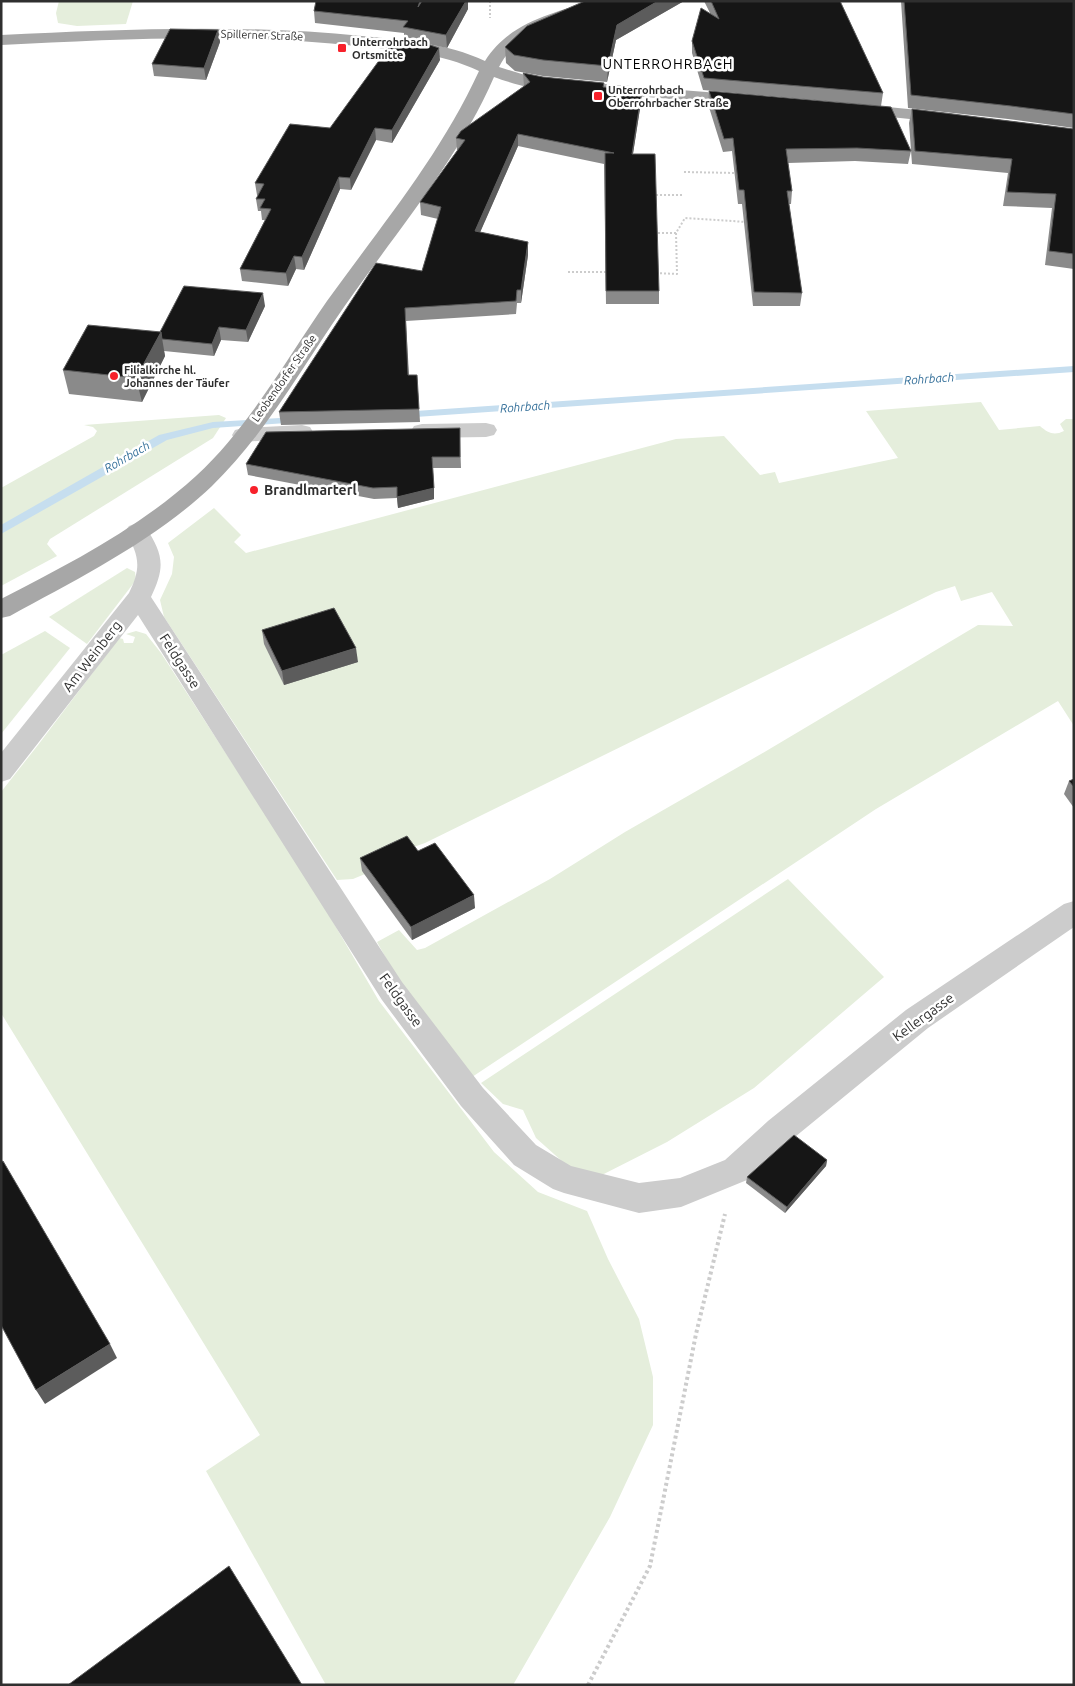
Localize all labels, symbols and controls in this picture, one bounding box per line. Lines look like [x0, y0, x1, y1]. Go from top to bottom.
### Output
street label: Spillerner Straße [221, 28, 303, 42]
place label: Unterrohrbach Ortsmitte [352, 36, 428, 61]
marker: Unterrohrbach Ortsmitte [336, 42, 348, 54]
district label: UNTERROHRBACH [602, 56, 734, 72]
place label: Unterrohrbach Oberrohrbacher Straße [608, 84, 729, 109]
marker: Unterrohrbach Oberrohrbacher Straße [592, 90, 604, 102]
street label: Leobendorfer Straße [249, 332, 319, 424]
place label: Filialkirche hl. Johannes der Täufer [124, 364, 230, 389]
marker: Filialkirche hl. Johannes der Täufer [108, 370, 120, 382]
water label: Rohrbach [903, 370, 954, 387]
water label: Rohrbach [499, 398, 550, 415]
water label: Rohrbach [102, 438, 152, 475]
place label: Brandlmarterl [264, 482, 357, 498]
marker: Brandlmarterl [248, 484, 260, 496]
street label: Am Weinberg [59, 617, 125, 695]
street label: Feldgasse [156, 631, 204, 691]
street label: Feldgasse [376, 970, 426, 1030]
street label: Kellergasse [889, 989, 957, 1045]

